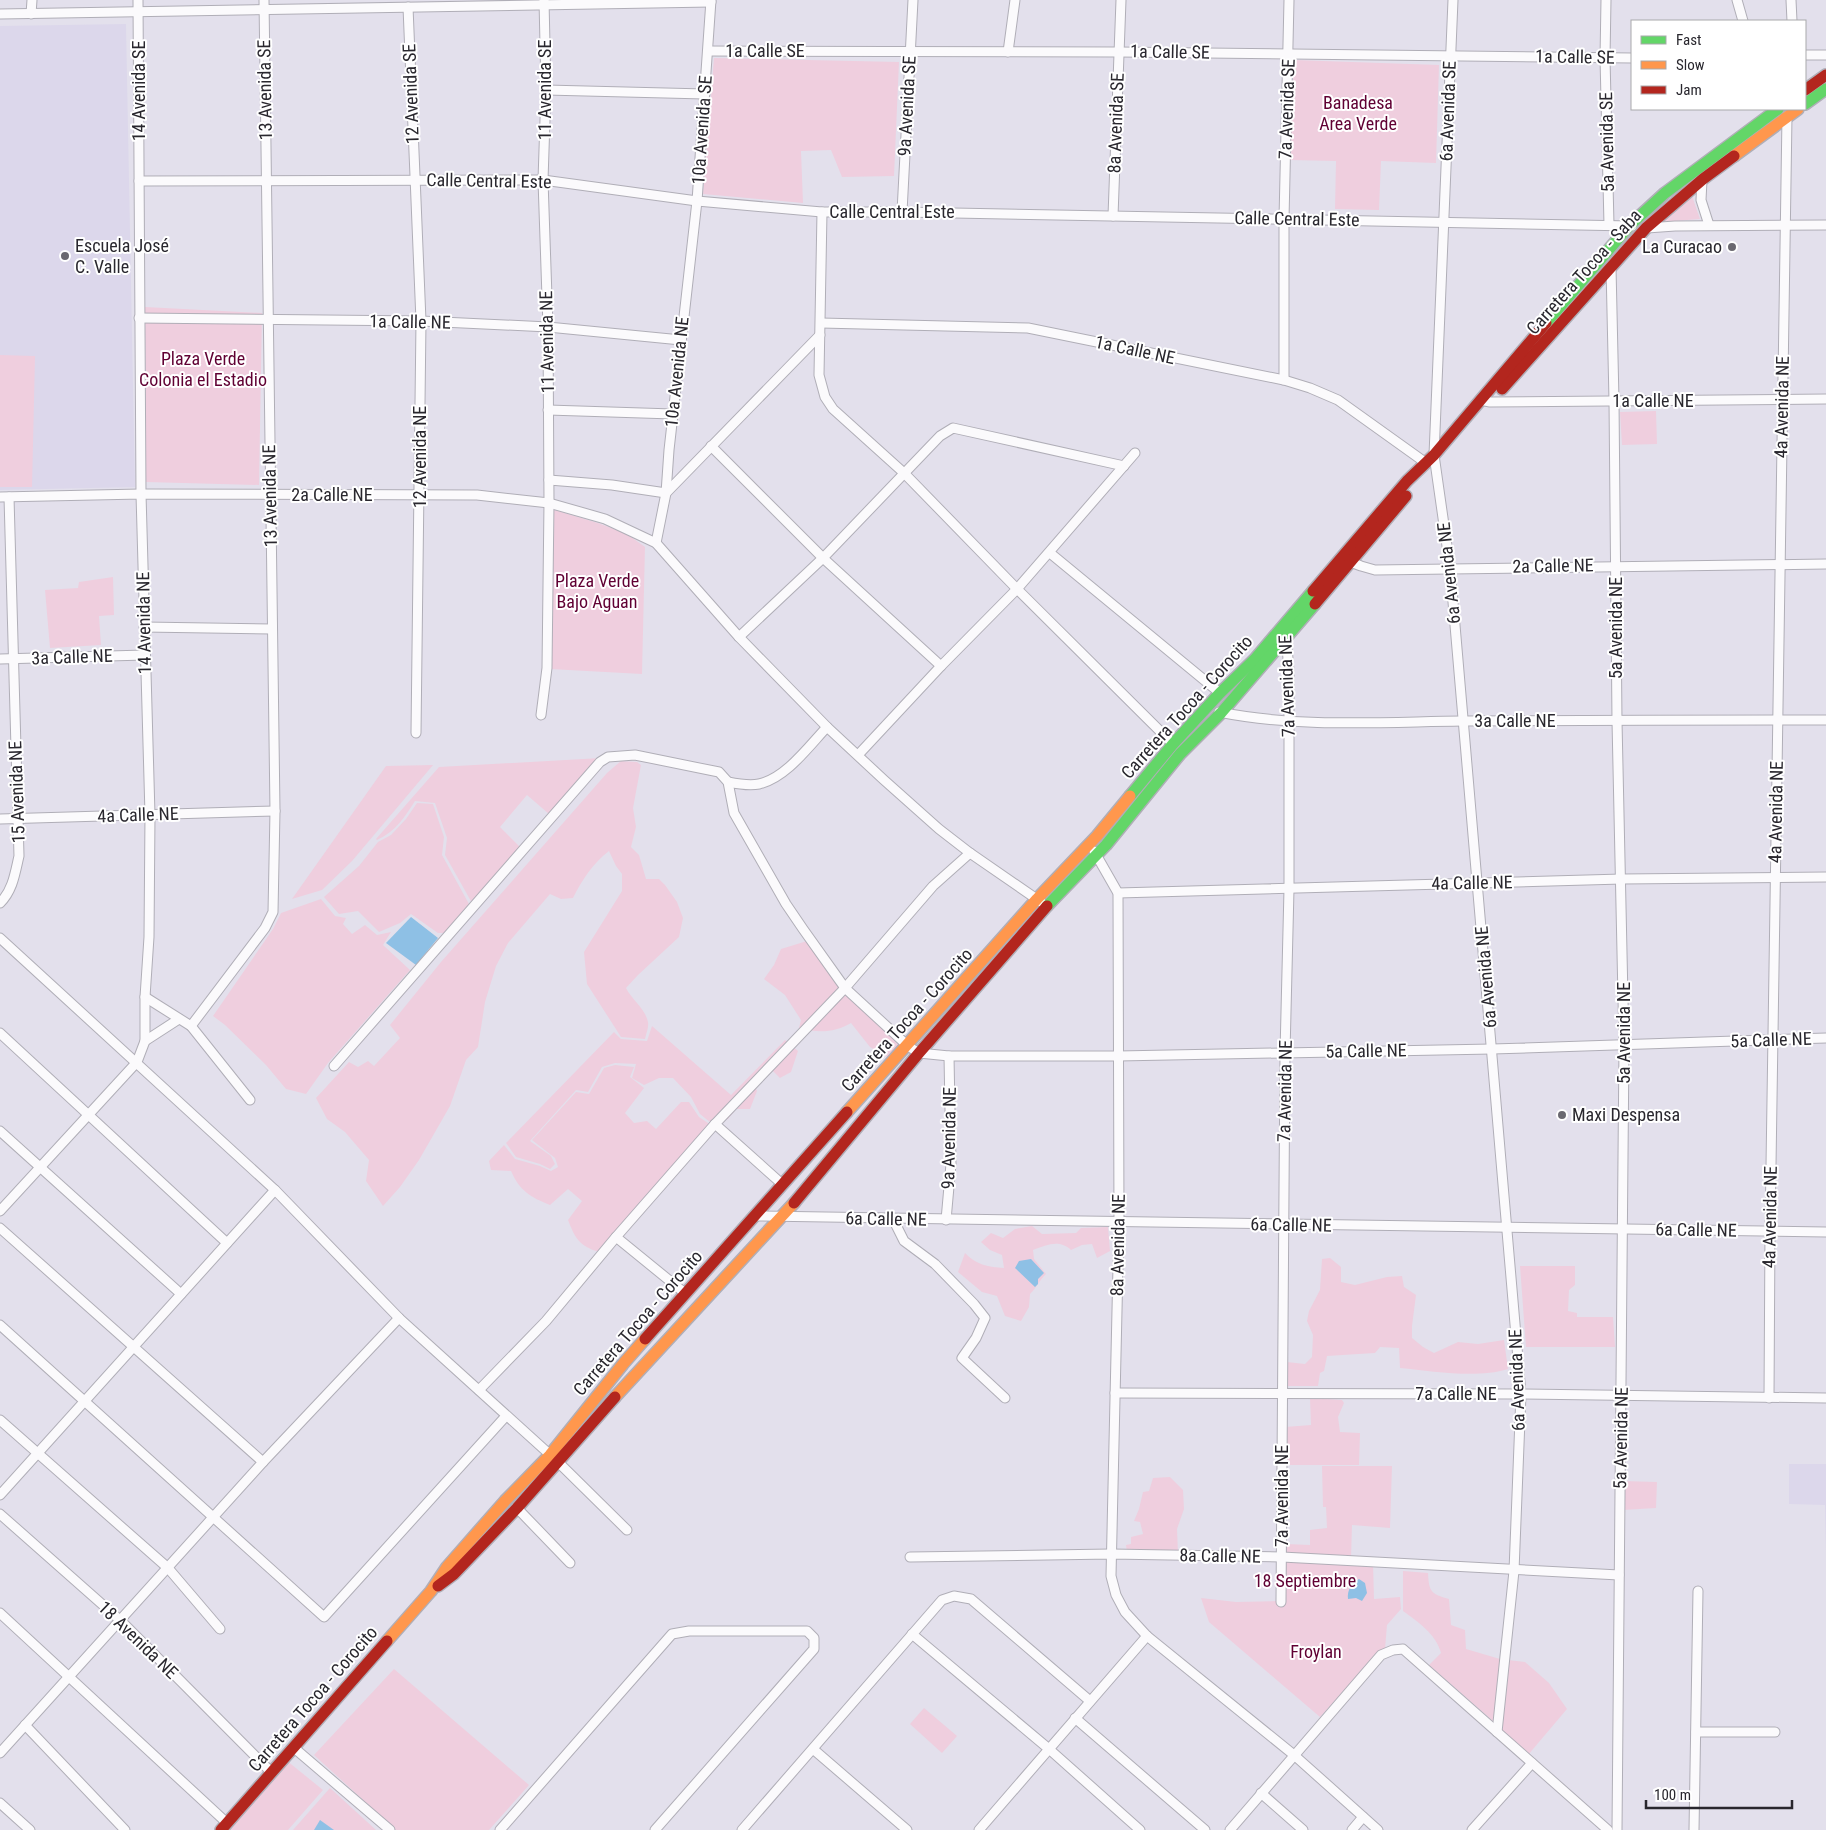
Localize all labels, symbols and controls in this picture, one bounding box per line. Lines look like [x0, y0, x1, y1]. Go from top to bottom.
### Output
legend [1631, 20, 1806, 110]
text: Fast [1676, 31, 1701, 49]
street label: 13 Avenida SE [253, 39, 276, 141]
street label: 11 Avenida SE [534, 40, 555, 140]
street label: 1a Calle SE [725, 40, 805, 61]
street label: 1a Calle SE [1130, 40, 1210, 63]
street label: 14 Avenida SE [128, 41, 149, 141]
street label: 12 Avenida SE [398, 43, 423, 145]
street label: 1a Calle SE [1535, 45, 1615, 68]
street label: 9a Avenida SE [893, 55, 920, 157]
text: Slow [1676, 56, 1705, 74]
street label: 7a Avenida SE [1274, 58, 1299, 160]
street label: 6a Avenida SE [1435, 60, 1460, 162]
street label: 8a Avenida SE [1103, 72, 1128, 174]
street label: 10a Avenida SE [687, 75, 716, 185]
text: Jam [1676, 81, 1702, 99]
park label: Banadesa Area Verde [1319, 92, 1397, 134]
street label: 5a Avenida SE [1595, 92, 1618, 192]
street label: Calle Central Este [426, 169, 552, 192]
street label: Calle Central Este [829, 201, 955, 222]
street label: Carretera Tocoa - Saba [1522, 205, 1645, 339]
street label: Calle Central Este [1234, 207, 1360, 230]
place label: Escuela José C. Valle [75, 235, 169, 277]
place label: La Curacao [1642, 236, 1722, 257]
marker: La Curacao [1726, 241, 1738, 253]
marker: Escuela José C. Valle [59, 250, 71, 262]
street label: 11 Avenida NE [535, 291, 558, 393]
street label: 1a Calle NE [369, 310, 451, 333]
street label: 10a Avenida NE [660, 316, 693, 428]
street label: 1a Calle NE [1093, 331, 1177, 368]
park label: Plaza Verde Colonia el Estadio [139, 348, 267, 390]
street label: 4a Avenida NE [1770, 356, 1793, 458]
street label: 1a Calle NE [1612, 390, 1694, 411]
street label: 12 Avenida NE [409, 406, 430, 508]
street label: 13 Avenida NE [258, 445, 281, 547]
street label: 2a Calle NE [291, 484, 373, 505]
street label: 6a Avenida NE [1433, 521, 1464, 625]
street label: 2a Calle NE [1512, 554, 1594, 577]
park label: Plaza Verde Bajo Aguan [555, 570, 639, 612]
street label: 14 Avenida NE [132, 572, 155, 674]
street label: 5a Avenida NE [1605, 577, 1626, 679]
street label: Carretera Tocoa - Corocito [1117, 631, 1257, 783]
street label: 7a Avenida NE [1274, 635, 1299, 737]
street label: 3a Calle NE [31, 645, 113, 668]
street label: 3a Calle NE [1474, 710, 1556, 731]
street label: 15 Avenida NE [4, 740, 29, 844]
street label: 4a Avenida NE [1764, 761, 1787, 863]
street label: 4a Calle NE [97, 803, 179, 826]
street label: 4a Calle NE [1431, 871, 1513, 894]
street label: 6a Avenida NE [1471, 925, 1500, 1029]
street label: Carretera Tocoa - Corocito [837, 944, 977, 1096]
street label: 5a Avenida NE [1613, 982, 1634, 1084]
street label: 5a Calle NE [1730, 1028, 1812, 1051]
street label: 5a Calle NE [1325, 1039, 1407, 1062]
street label: 7a Avenida NE [1273, 1040, 1296, 1142]
street label: 9a Avenida NE [937, 1087, 960, 1189]
place label: Maxi Despensa [1572, 1104, 1680, 1125]
marker: Maxi Despensa [1556, 1109, 1568, 1121]
street label: 4a Avenida NE [1758, 1166, 1781, 1268]
street label: 8a Avenida NE [1106, 1194, 1129, 1296]
street label: 6a Calle NE [845, 1207, 927, 1230]
street label: 6a Calle NE [1250, 1213, 1332, 1236]
street label: 6a Calle NE [1655, 1218, 1737, 1241]
street label: Carretera Tocoa - Corocito [569, 1246, 706, 1400]
street label: 6a Avenida NE [1504, 1329, 1529, 1431]
street label: 7a Calle NE [1415, 1383, 1497, 1404]
street label: 5a Avenida NE [1609, 1387, 1632, 1489]
street label: 7a Avenida NE [1271, 1445, 1292, 1547]
street label: 8a Calle NE [1179, 1544, 1261, 1567]
park label: 18 Septiembre [1254, 1570, 1356, 1591]
street label: 18 Avenida NE [94, 1596, 183, 1683]
street label: Carretera Tocoa - Corocito [244, 1622, 381, 1776]
park label: Froylan [1290, 1641, 1342, 1662]
scale bar [1646, 1778, 1792, 1810]
text: 100 m [1654, 1786, 1691, 1804]

